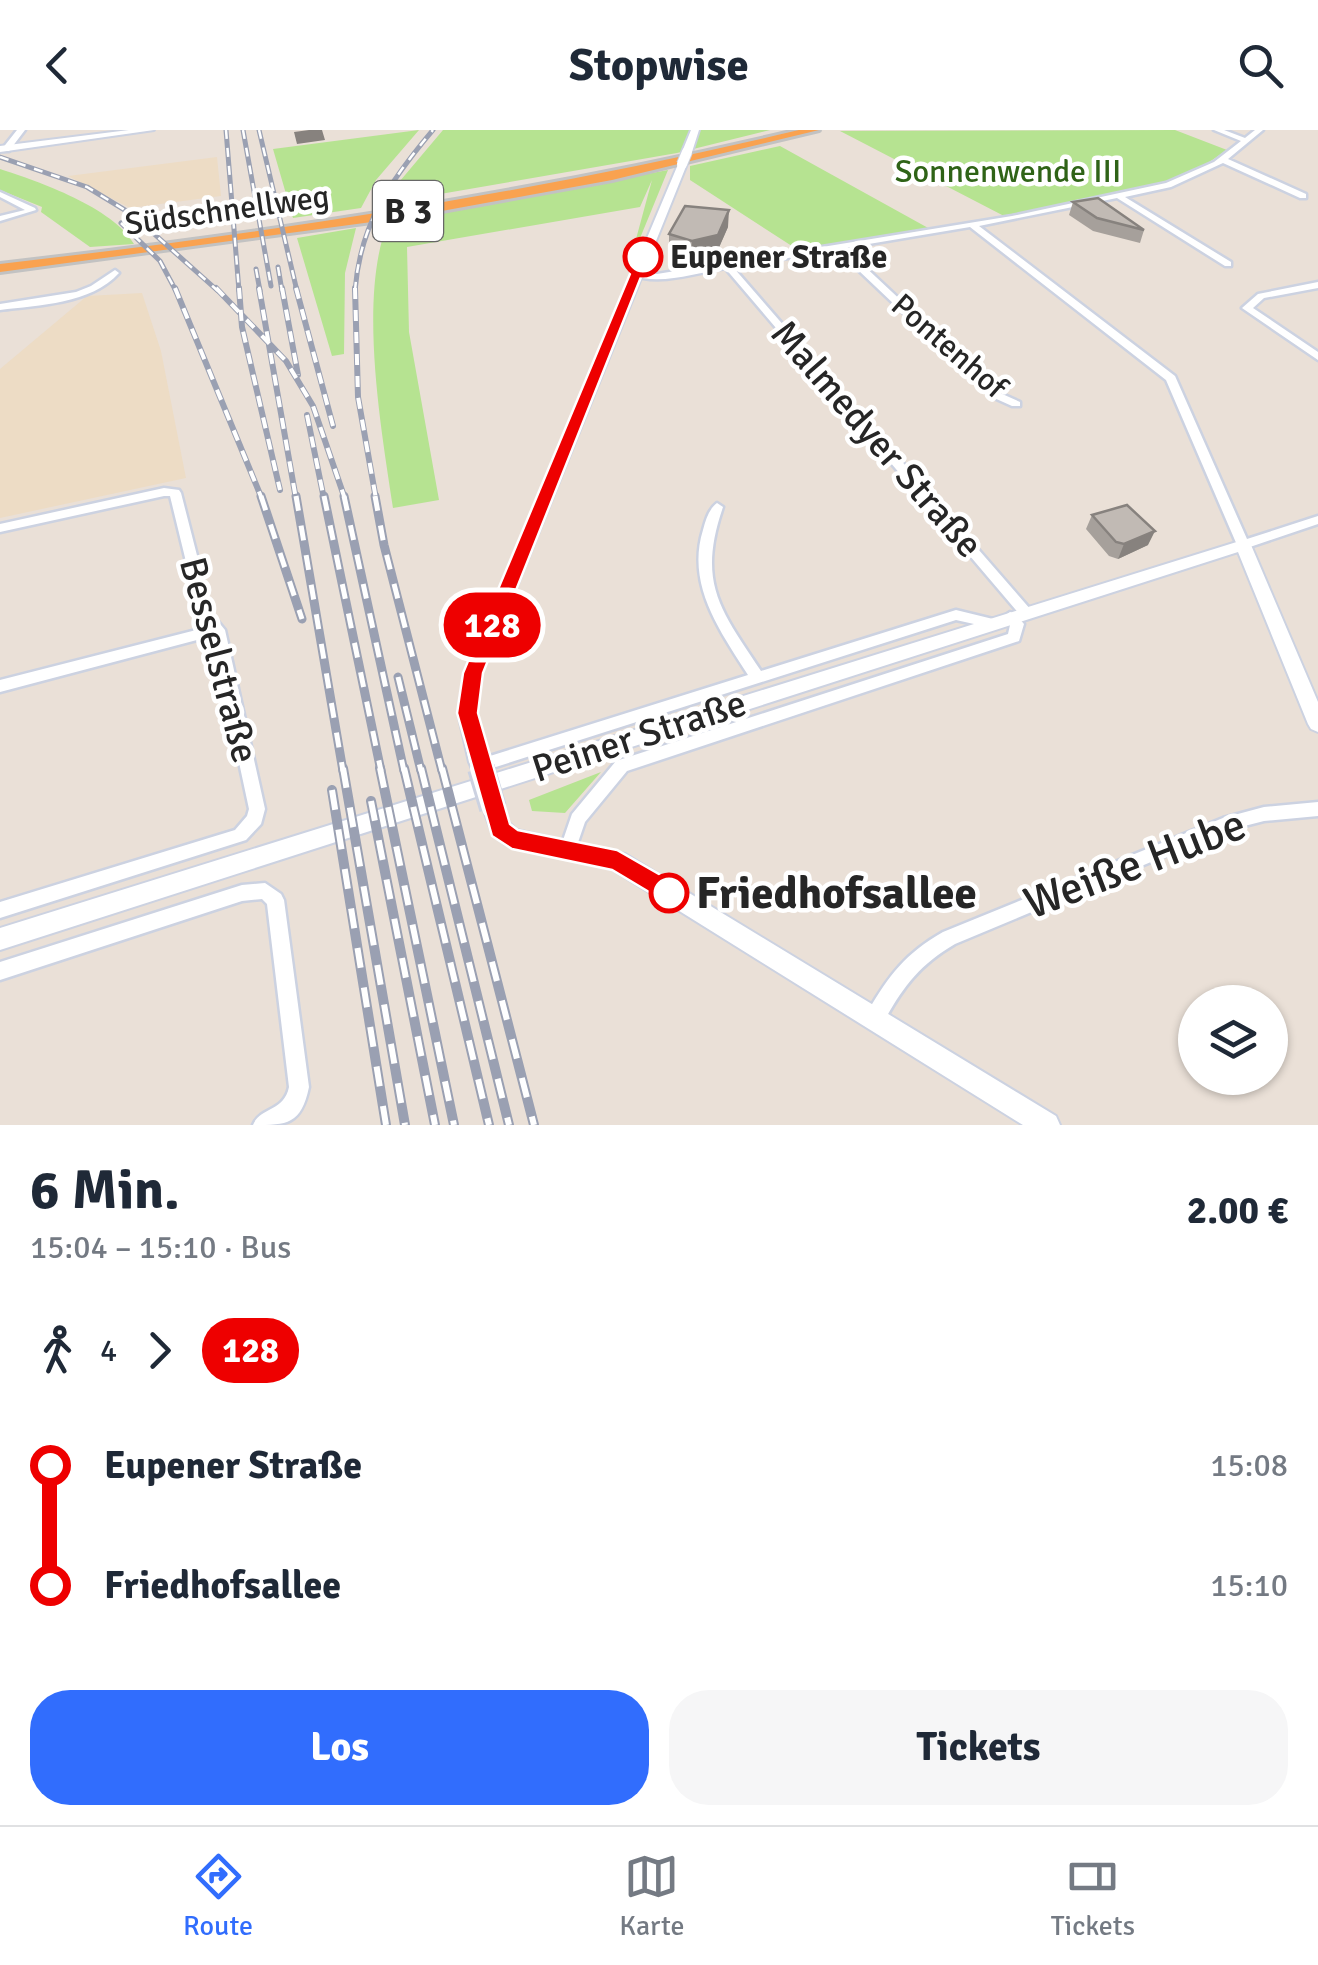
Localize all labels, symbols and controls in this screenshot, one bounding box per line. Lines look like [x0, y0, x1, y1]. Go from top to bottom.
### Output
icon: back [30, 38, 85, 93]
text: Stopwise [569, 38, 749, 93]
icon: search [1233, 38, 1288, 93]
park label: Sonnenwende III [895, 152, 1121, 191]
street label: Südschnellweg [122, 176, 332, 244]
road number: B 3 [373, 181, 443, 241]
marker: Eupener Straße [624, 238, 662, 276]
place label: Eupener Straße [670, 238, 887, 277]
street label: Pontenhof [883, 285, 1016, 408]
street label: Malmedyer Straße [761, 311, 993, 567]
street label: Besselstraße [169, 552, 269, 768]
line badge: 128 [434, 592, 550, 658]
text: 128 [464, 604, 520, 647]
street label: Peiner Straße [526, 679, 752, 793]
street label: Weiße Hube [1016, 797, 1254, 931]
place label: Friedhofsallee [696, 866, 977, 921]
marker: Friedhofsallee [650, 874, 688, 912]
map controls [1178, 985, 1288, 1095]
button: layers [1178, 985, 1288, 1095]
text: 6 Min. [30, 1156, 180, 1224]
text: 2.00 € [1187, 1187, 1288, 1234]
text: 15:04 – 15:10 · Bus [30, 1228, 291, 1267]
icon: walk [30, 1323, 85, 1378]
icon: forward [132, 1323, 187, 1378]
text: 128 [222, 1329, 279, 1372]
text: 4 [100, 1331, 117, 1370]
text: Eupener Straße [104, 1442, 362, 1489]
text: 15:08 [1210, 1446, 1288, 1485]
text: Friedhofsallee [104, 1562, 341, 1609]
text: 15:10 [1210, 1566, 1288, 1605]
button: Los [30, 1690, 649, 1805]
button: Tickets [669, 1690, 1288, 1805]
tab: Route [183, 1849, 253, 1943]
tab: Karte [619, 1849, 685, 1943]
tab: Tickets [1051, 1849, 1135, 1943]

